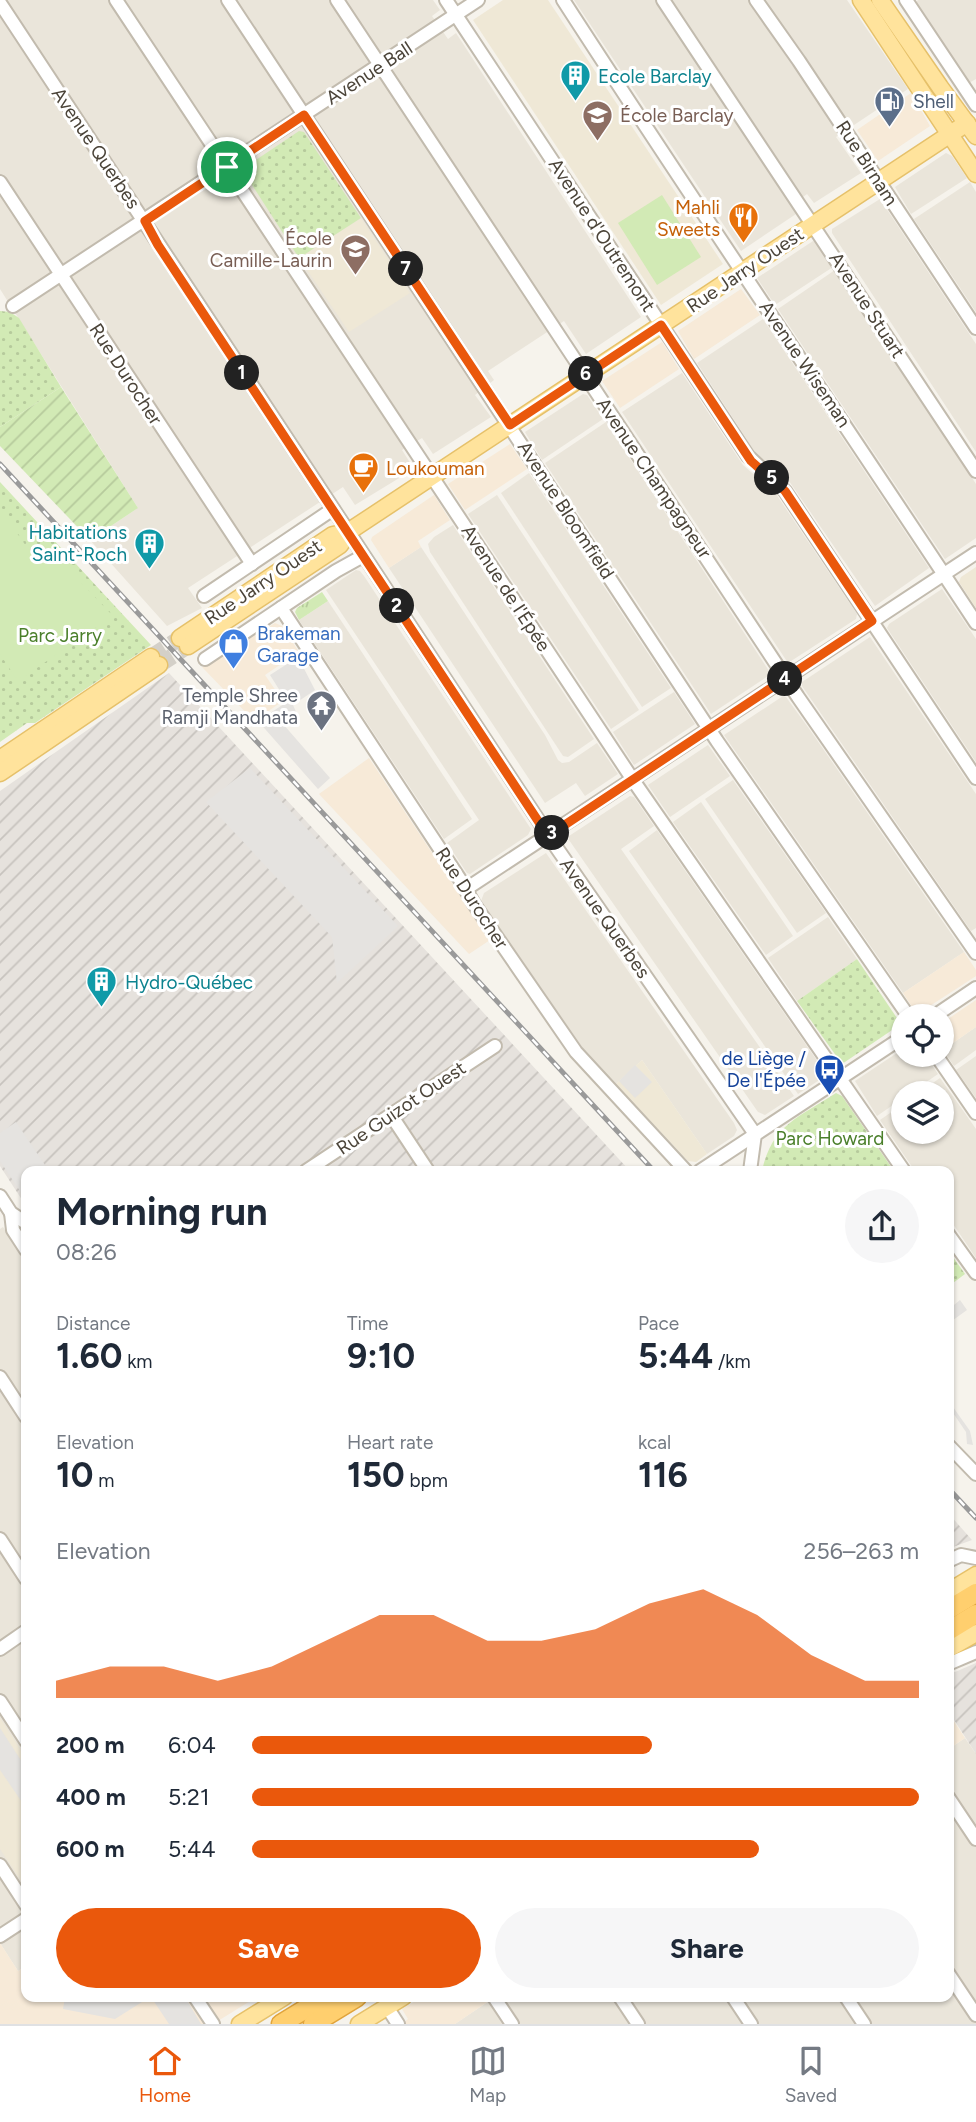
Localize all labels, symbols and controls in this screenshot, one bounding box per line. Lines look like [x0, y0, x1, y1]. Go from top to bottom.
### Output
street label: Avenue Ball [321, 37, 417, 109]
building icon: Ecole Barclay [558, 59, 592, 103]
place label: Ecole Barclay [598, 65, 712, 88]
street label: Avenue Querbes [47, 83, 145, 213]
fuel station icon: Shell [873, 84, 907, 128]
place label: Shell [913, 90, 954, 113]
school or university icon: École Barclay [580, 98, 614, 142]
place label: École Barclay [620, 104, 734, 127]
street label: Rue Birnam [831, 116, 903, 210]
pin [197, 137, 257, 197]
icon: arrive [208, 148, 246, 186]
street label: Avenue d'Outremont [544, 154, 660, 316]
place label: Mahli Sweets [657, 196, 720, 241]
restaurant icon: Mahli Sweets [726, 201, 760, 245]
street label: Rue Jarry Ouest [682, 222, 808, 318]
place label: École Camille-Laurin [210, 227, 332, 272]
school or university icon: École Camille-Laurin [338, 232, 372, 276]
street label: Avenue Stuart [824, 248, 910, 362]
pin: 7 [388, 252, 424, 286]
text: 7 [400, 257, 411, 280]
street label: Avenue Wiseman [754, 297, 856, 431]
street label: Rue Durocher [85, 319, 168, 430]
pin: 1 [224, 356, 260, 390]
pin: 6 [568, 356, 604, 392]
text: 1 [237, 361, 246, 384]
text: 6 [580, 362, 591, 385]
street label: Avenue Champagneur [592, 393, 717, 563]
street label: Avenue Bloomfield [513, 437, 619, 583]
cafe icon: Loukouman [346, 451, 380, 495]
place label: Loukouman [386, 457, 485, 480]
pin: 5 [754, 461, 790, 496]
text: 5 [766, 466, 777, 489]
street label: Avenue de l'Épée [456, 520, 556, 656]
place label: Habitations Saint-Roch [29, 521, 127, 566]
building icon: Habitations Saint-Roch [133, 526, 167, 570]
street label: Rue Jarry Ouest [200, 534, 326, 630]
pin: 2 [380, 588, 414, 624]
text: 2 [391, 594, 402, 617]
place label: Brakeman Garage [257, 622, 341, 667]
park label: Parc Jarry [18, 624, 102, 647]
shop icon: Brakeman Garage [217, 627, 251, 671]
pin: 4 [768, 662, 802, 696]
text: 4 [778, 667, 791, 690]
place label: Temple Shree Ramji Mandhata [161, 684, 298, 729]
temple icon: Temple Shree Ramji Mandhata [304, 689, 338, 733]
pin: 3 [534, 816, 570, 850]
text: 3 [546, 821, 557, 844]
street label: Rue Durocher [431, 843, 514, 954]
street label: Avenue Querbes [555, 853, 655, 983]
building icon: Hydro-Québec [85, 965, 119, 1009]
place label: Hydro-Québec [125, 971, 253, 994]
map controls [891, 1004, 954, 1144]
button: locate [891, 1004, 954, 1067]
place label: de Liège / De l'Épée [722, 1047, 807, 1092]
bus stop icon: de Liège / De l'Épée [812, 1052, 846, 1096]
street label: Rue Guizot Ouest [332, 1056, 470, 1160]
button: layers [891, 1081, 954, 1144]
park label: Parc Howard [776, 1127, 884, 1150]
text: Morning run [56, 1189, 268, 1235]
button: share [845, 1189, 919, 1263]
text: 08:26 [56, 1238, 117, 1266]
text: Distance [56, 1312, 130, 1335]
text: Time [347, 1312, 388, 1335]
text: Pace [638, 1312, 679, 1335]
text: 1.60 [56, 1335, 122, 1377]
text: 9:10 [347, 1335, 415, 1377]
text: 5:44 [638, 1335, 713, 1377]
text: km [122, 1350, 153, 1373]
text: /km [713, 1350, 751, 1373]
text: Elevation [56, 1431, 134, 1454]
text: Heart rate [347, 1431, 433, 1454]
text: kcal [638, 1431, 671, 1454]
text: 10 [56, 1454, 93, 1496]
text: 150 [347, 1454, 405, 1496]
text: 116 [638, 1454, 688, 1496]
text: m [93, 1469, 114, 1492]
text: bpm [405, 1469, 448, 1492]
text: Elevation [56, 1537, 151, 1565]
text: 256–263 m [804, 1537, 919, 1565]
text: 200 m [56, 1731, 125, 1759]
text: 6:04 [168, 1731, 216, 1759]
text: 400 m [56, 1783, 126, 1811]
text: 5:21 [168, 1783, 209, 1811]
text: 600 m [56, 1835, 125, 1863]
text: 5:44 [168, 1835, 216, 1863]
button: Save [56, 1908, 481, 1988]
button: Share [495, 1908, 919, 1988]
tab: Home [139, 2042, 191, 2107]
tab: Map [469, 2042, 507, 2107]
tab: Saved [785, 2042, 837, 2107]

